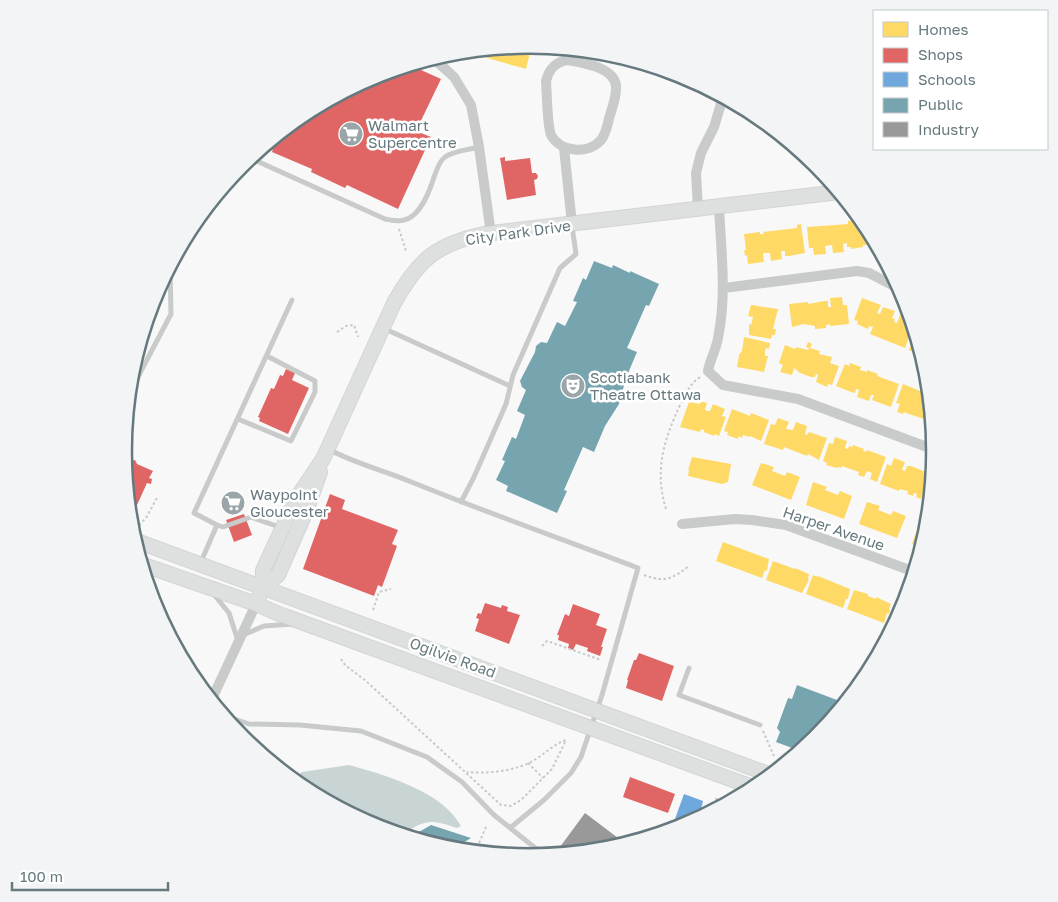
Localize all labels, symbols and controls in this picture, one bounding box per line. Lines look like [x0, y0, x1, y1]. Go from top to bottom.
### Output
legend [873, 10, 1048, 150]
text: Homes [918, 20, 968, 38]
text: Shops [918, 45, 963, 63]
text: Schools [918, 70, 976, 88]
text: Public [918, 95, 963, 113]
place label: Walmart Supercentre [368, 116, 457, 151]
text: Industry [918, 120, 979, 138]
supermarket icon: Walmart Supercentre [338, 121, 364, 147]
street label: City Park Drive [464, 216, 572, 248]
place label: Scotiabank Theatre Ottawa [590, 368, 701, 403]
theatre icon: Scotiabank Theatre Ottawa [560, 373, 586, 399]
place label: Waypoint Gloucester [250, 485, 329, 520]
supermarket icon: Waypoint Gloucester [220, 490, 246, 516]
street label: Harper Avenue [781, 502, 887, 554]
street label: Ogilvie Road [407, 633, 499, 681]
scale bar [12, 860, 169, 892]
text: 100 m [20, 867, 63, 885]

